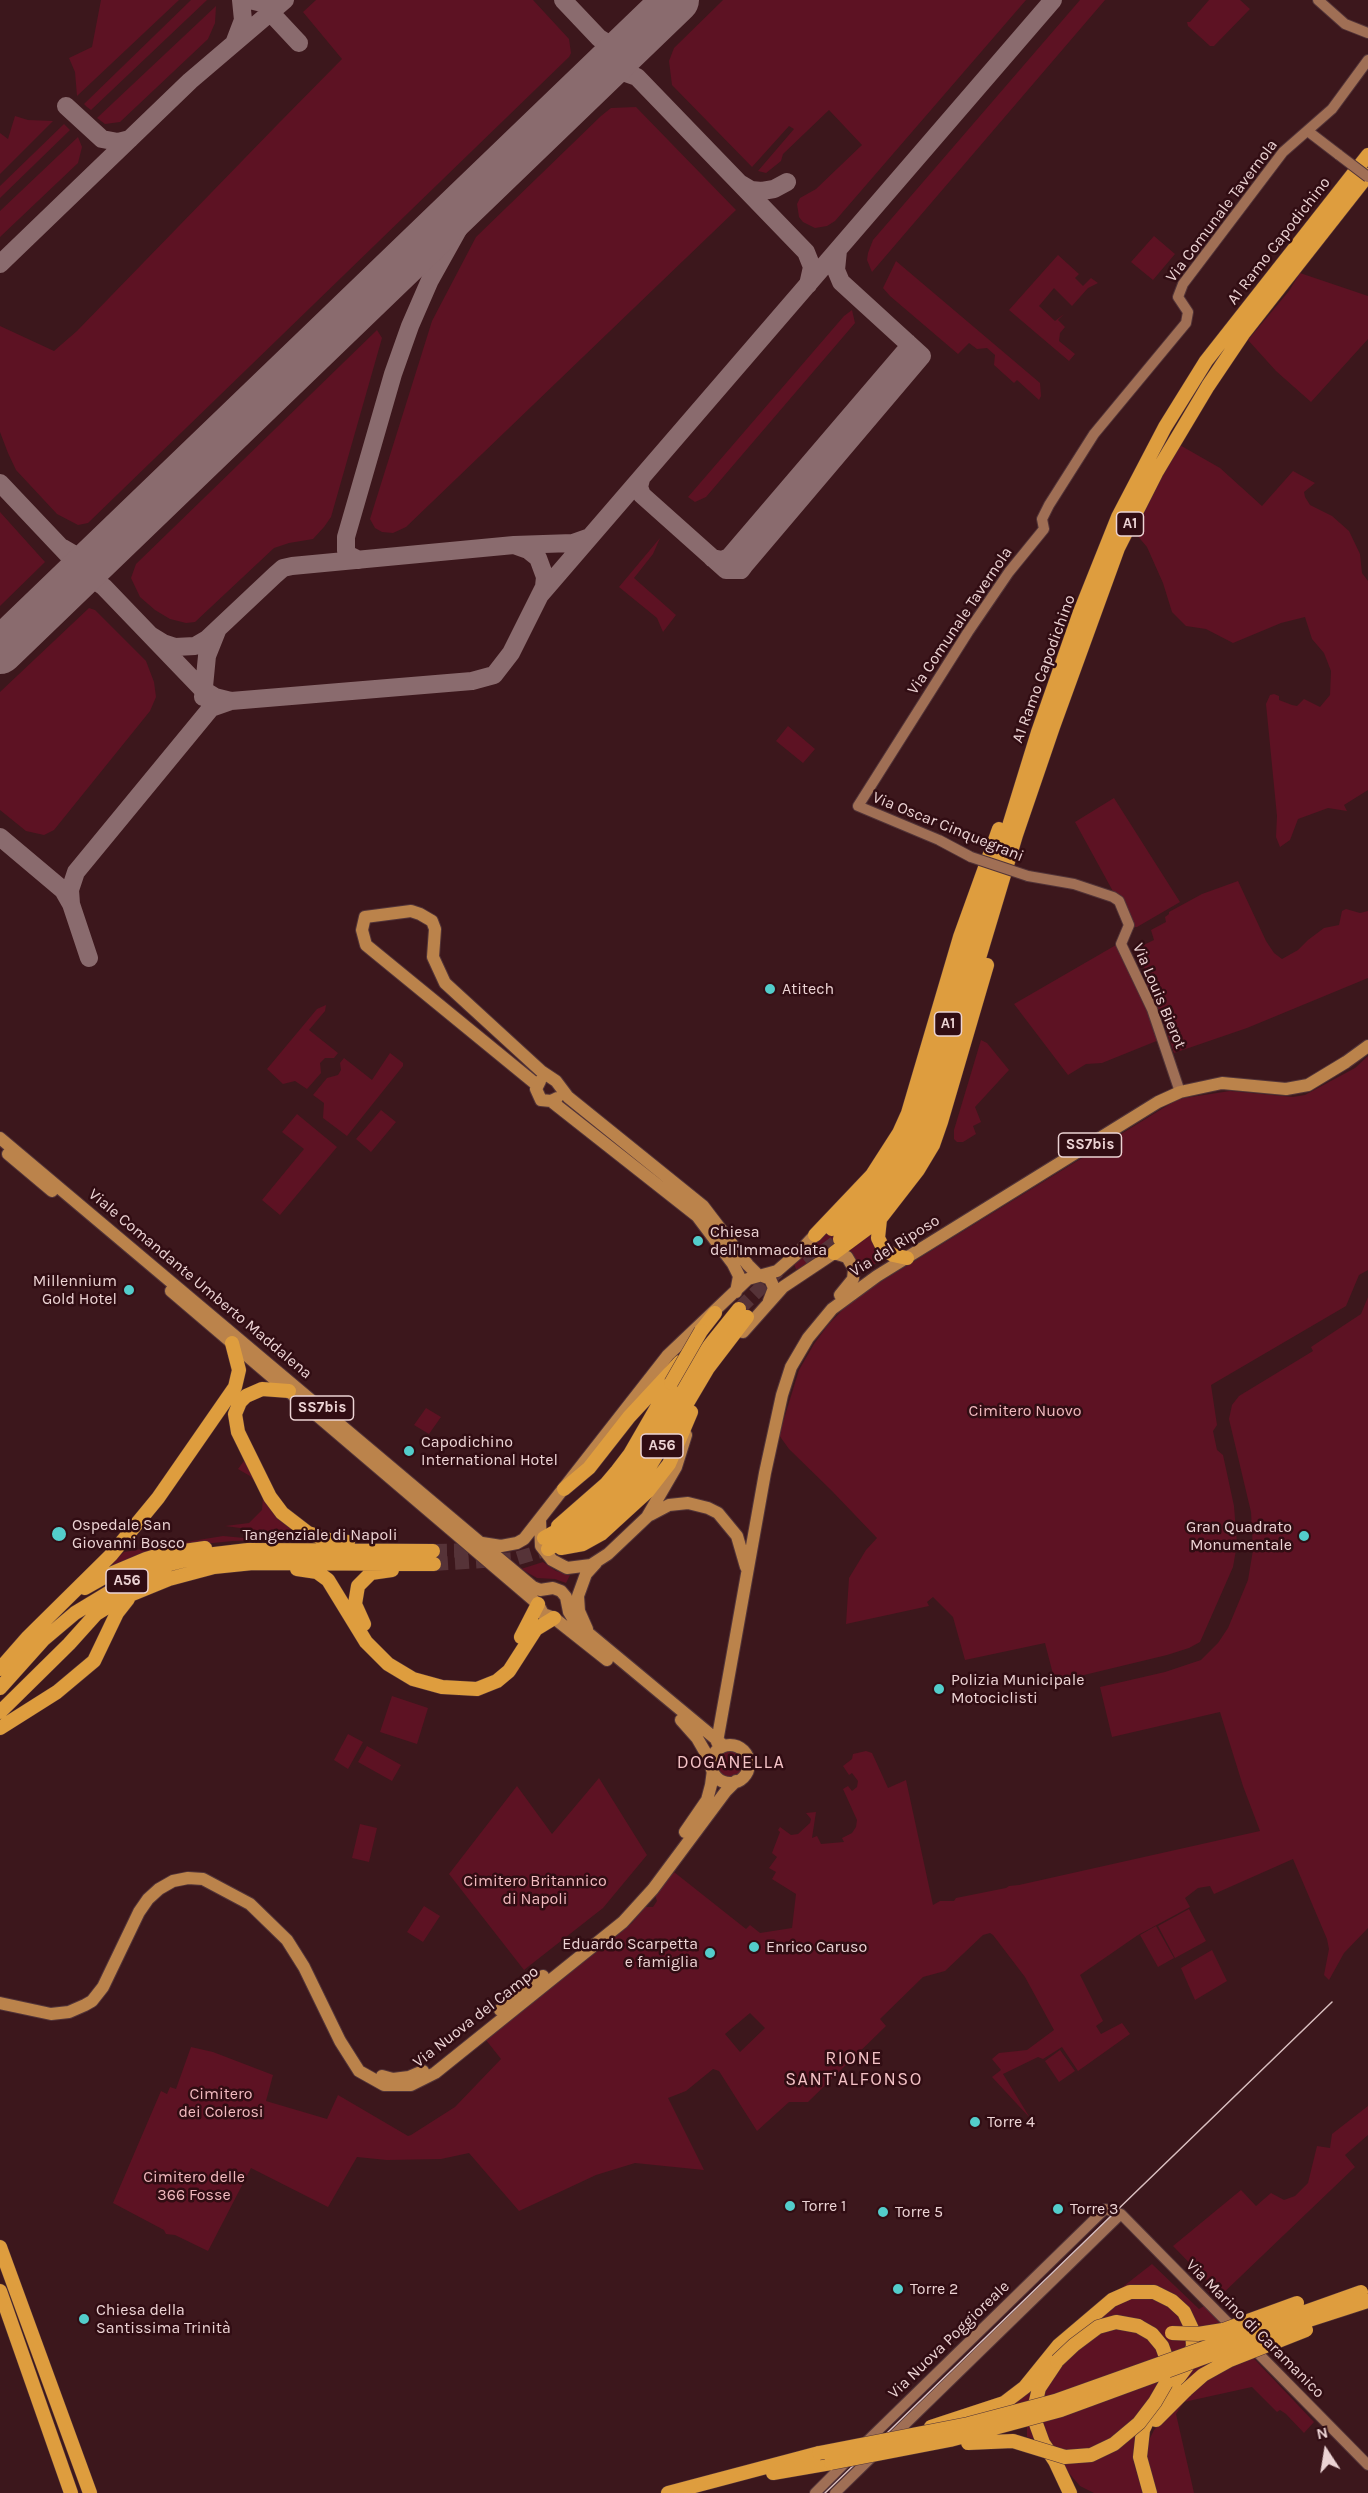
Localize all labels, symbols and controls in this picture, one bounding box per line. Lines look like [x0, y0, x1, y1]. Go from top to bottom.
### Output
street label: Via Comunale Tavernola [1162, 136, 1282, 286]
street label: A1 Ramo Capodichino [1223, 173, 1335, 309]
road number: A1 [1116, 512, 1144, 536]
street label: Via Comunale Tavernola [903, 544, 1017, 698]
street label: A1 Ramo Capodichino [1008, 592, 1080, 746]
street label: Via Oscar Cinquegrani [870, 788, 1026, 866]
street label: Via Louis Bierot [1128, 940, 1190, 1052]
place label: Atitech [782, 979, 834, 999]
marker: Atitech [763, 982, 777, 996]
road number: A1 [934, 1012, 962, 1036]
road number: SS7bis [1058, 1133, 1122, 1157]
street label: Viale Comandante Umberto Maddalena [84, 1185, 316, 1383]
street label: Via del Riposo [847, 1211, 943, 1281]
place label: Chiesa dell'Immacolata [710, 1222, 827, 1260]
marker: Chiesa dell'Immacolata [691, 1234, 705, 1248]
place label: Millennium Gold Hotel [33, 1271, 117, 1309]
marker: Millennium Gold Hotel [122, 1283, 136, 1297]
road number: SS7bis [290, 1396, 354, 1420]
park label: Cimitero Nuovo [968, 1401, 1082, 1421]
place label: Capodichino International Hotel [421, 1432, 558, 1470]
road number: A56 [641, 1434, 683, 1458]
marker: Capodichino International Hotel [402, 1444, 416, 1458]
place label: Ospedale San Giovanni Bosco [72, 1515, 185, 1553]
place label: Gran Quadrato Monumentale [1186, 1517, 1292, 1555]
marker: Ospedale San Giovanni Bosco [50, 1525, 68, 1543]
street label: Tangenziale di Napoli [243, 1525, 397, 1545]
marker: Gran Quadrato Monumentale [1297, 1529, 1311, 1543]
road number: A56 [106, 1569, 148, 1593]
place label: Polizia Municipale Motociclisti [951, 1670, 1084, 1708]
marker: Polizia Municipale Motociclisti [932, 1682, 946, 1696]
district label: DOGANELLA [677, 1752, 785, 1774]
park label: Cimitero Britannico di Napoli [463, 1871, 607, 1909]
place label: Eduardo Scarpetta e famiglia [562, 1934, 698, 1972]
place label: Enrico Caruso [766, 1937, 867, 1957]
marker: Enrico Caruso [747, 1940, 761, 1954]
marker: Eduardo Scarpetta e famiglia [703, 1946, 717, 1960]
street label: Via Nuova del Campo [409, 1962, 543, 2072]
district label: RIONE SANT'ALFONSO [785, 2048, 923, 2090]
park label: Cimitero dei Colerosi [178, 2084, 264, 2122]
place label: Torre 4 [987, 2112, 1035, 2132]
marker: Torre 4 [968, 2115, 982, 2129]
park label: Cimitero delle 366 Fosse [143, 2167, 245, 2205]
place label: Torre 1 [802, 2196, 846, 2216]
marker: Torre 1 [783, 2199, 797, 2213]
place label: Torre 3 [1070, 2199, 1119, 2219]
place label: Torre 5 [895, 2202, 943, 2222]
marker: Torre 3 [1051, 2202, 1065, 2216]
marker: Torre 5 [876, 2205, 890, 2219]
street label: Via Marino di Caramanico [1182, 2256, 1328, 2402]
street label: Via Nuova Poggioreale [884, 2277, 1014, 2403]
place label: Torre 2 [910, 2279, 958, 2299]
marker: Torre 2 [891, 2282, 905, 2296]
place label: Chiesa della Santissima Trinità [96, 2300, 231, 2338]
marker: Chiesa della Santissima Trinità [77, 2312, 91, 2326]
north arrow [1296, 2421, 1356, 2481]
text: N [1315, 2422, 1330, 2443]

